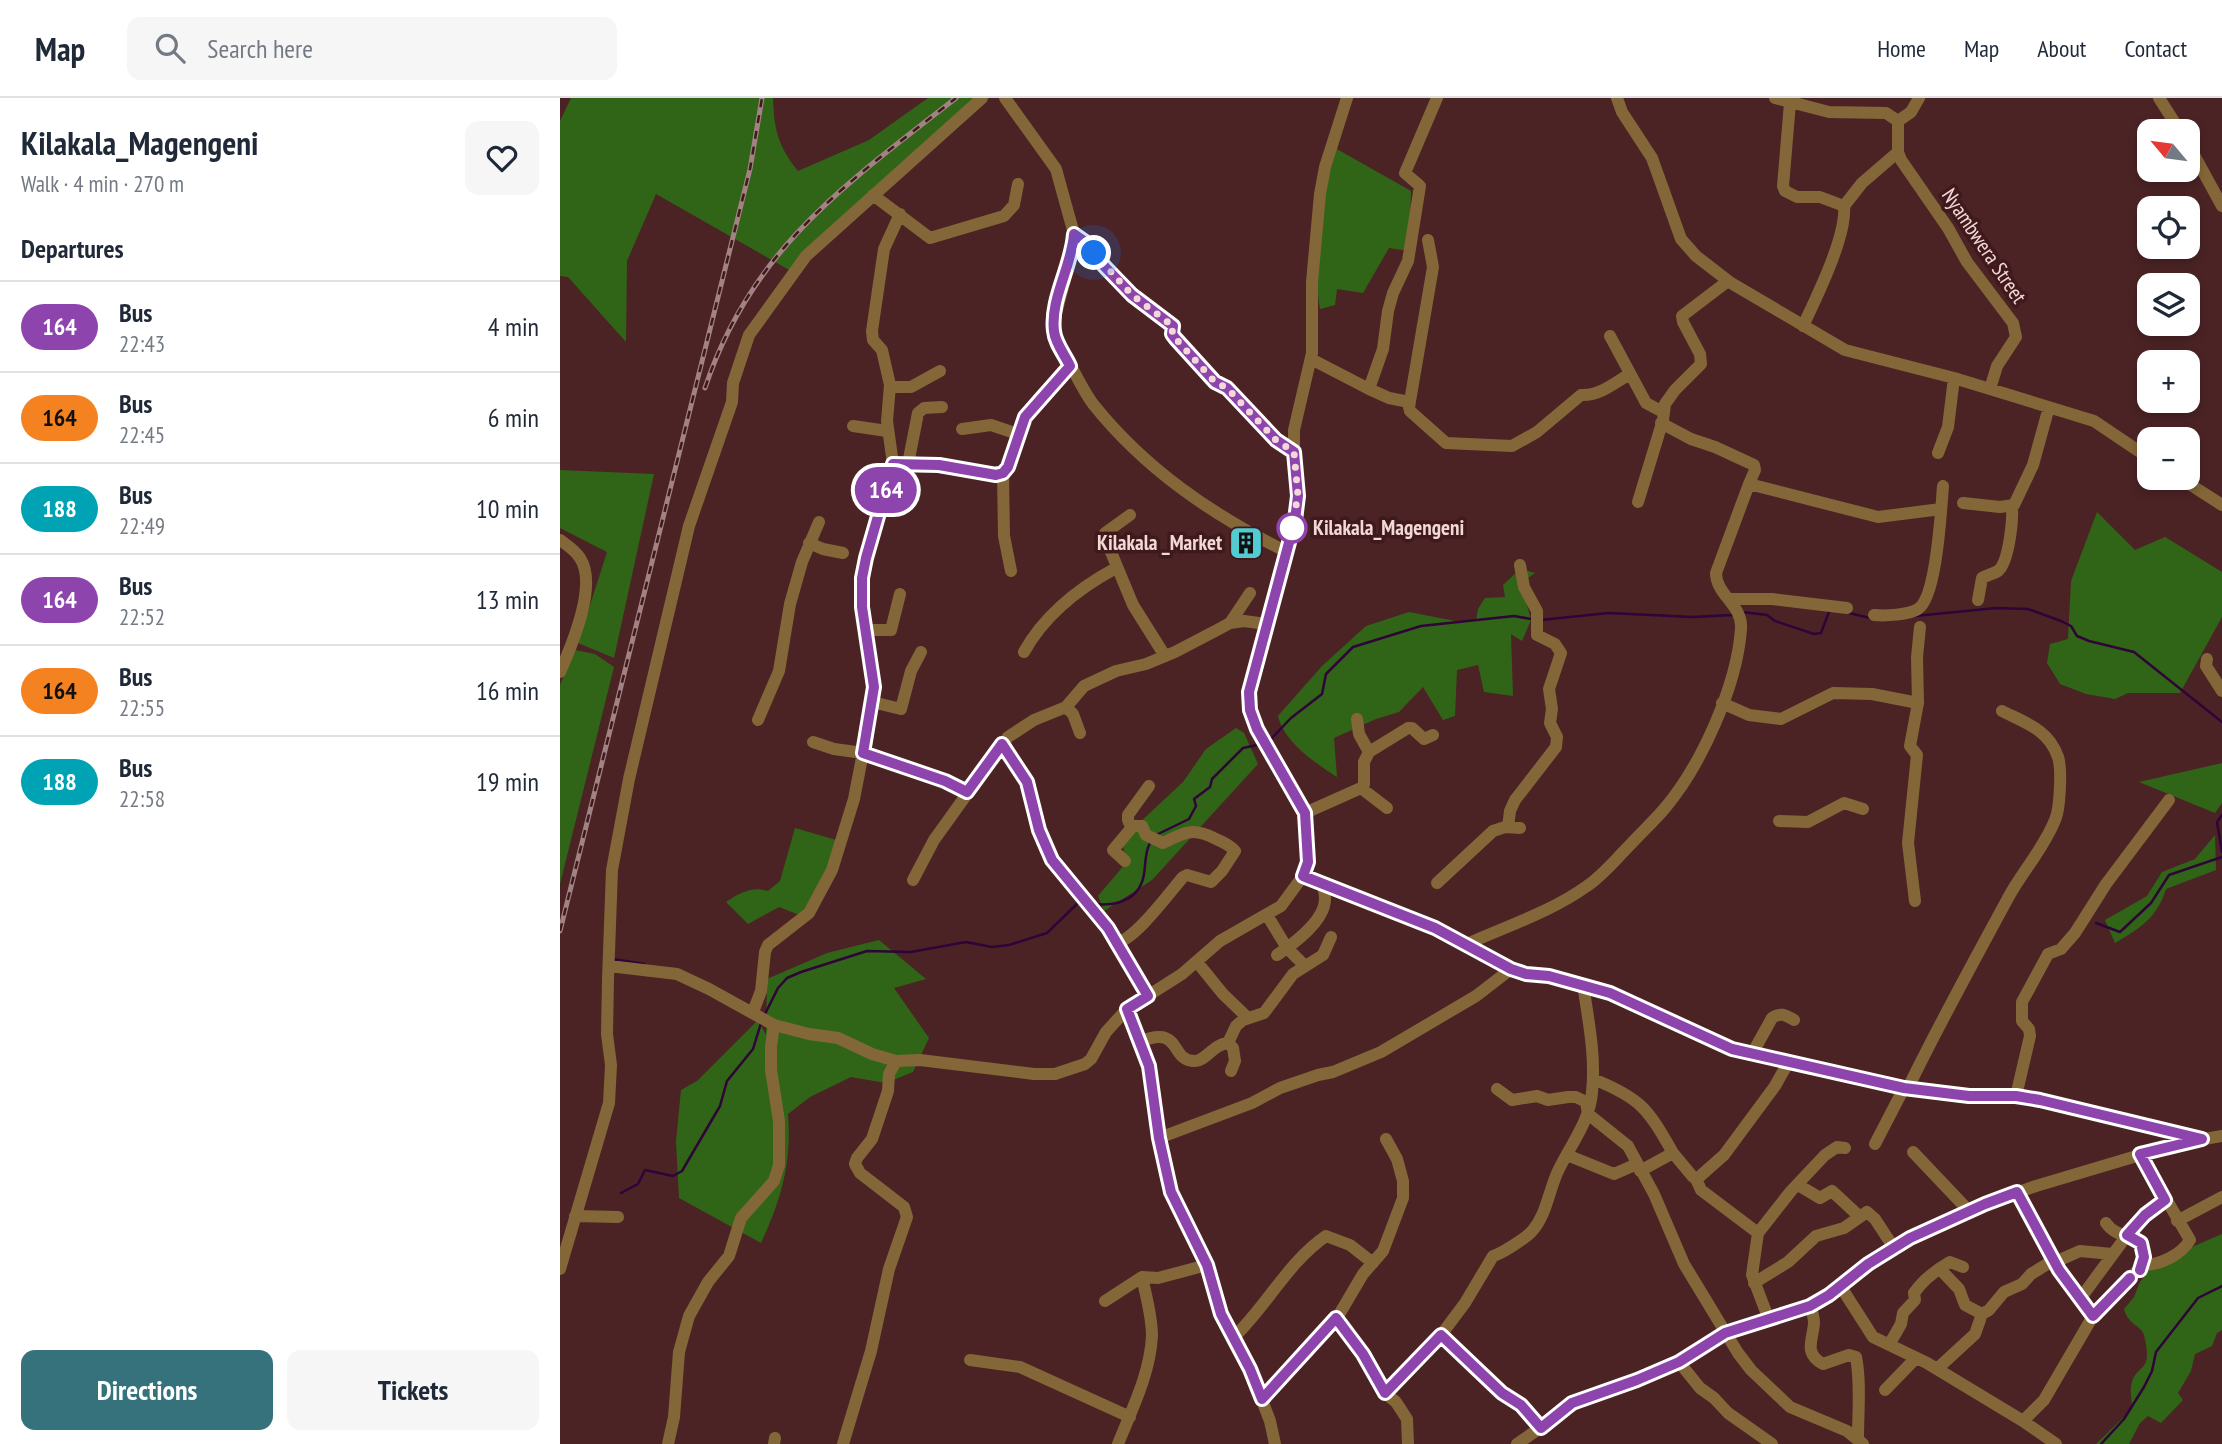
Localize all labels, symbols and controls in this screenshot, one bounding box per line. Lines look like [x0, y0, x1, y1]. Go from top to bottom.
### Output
search box [127, 17, 617, 80]
text: Map [35, 27, 85, 70]
icon: search [151, 29, 189, 67]
text: Search here [207, 32, 313, 65]
text: Home [1877, 33, 1926, 64]
text: Map [1964, 33, 1999, 64]
text: About [2037, 33, 2086, 64]
text: Contact [2124, 33, 2187, 64]
north arrow [2137, 119, 2200, 182]
map controls [2137, 119, 2200, 490]
text: Kilakala_Magengeni [21, 121, 259, 164]
button: heart [465, 121, 539, 195]
text: Walk · 4 min · 270 m [21, 169, 184, 198]
street label: Nyambwera Street [1936, 183, 2033, 309]
button: locate [2137, 196, 2200, 259]
text: Departures [21, 232, 124, 265]
your location [1076, 235, 1111, 270]
button: layers [2137, 273, 2200, 336]
text: Bus [119, 296, 152, 329]
text: 4 min [488, 310, 539, 343]
text: 164 [42, 311, 77, 342]
text: 22:43 [119, 329, 165, 358]
button: + [2137, 350, 2200, 413]
text: Bus [119, 387, 152, 420]
text: 6 min [488, 401, 539, 434]
text: 164 [42, 402, 77, 433]
text: 22:45 [119, 420, 165, 449]
button: − [2137, 427, 2200, 490]
line badge: 164 [846, 467, 926, 513]
text: 164 [869, 474, 903, 505]
text: Bus [119, 478, 152, 511]
text: 10 min [476, 492, 539, 525]
text: 188 [42, 493, 77, 524]
text: 22:49 [119, 511, 165, 540]
marker: Kilakala_Magengeni [1277, 513, 1307, 543]
place label: Kilakala_Magengeni [1313, 514, 1464, 541]
building icon: Kilakala _Market [1227, 524, 1265, 562]
place label: Kilakala _Market [1097, 529, 1222, 556]
text: Bus [119, 569, 152, 602]
text: 13 min [476, 583, 539, 616]
text: 164 [42, 584, 77, 615]
text: 22:52 [119, 602, 165, 631]
text: Bus [119, 660, 152, 693]
text: 16 min [476, 674, 539, 707]
text: 164 [42, 675, 77, 706]
text: 22:55 [119, 693, 165, 722]
text: Bus [119, 751, 152, 784]
text: 19 min [476, 765, 539, 798]
text: 188 [42, 766, 77, 797]
text: 22:58 [119, 784, 165, 813]
button: Directions [21, 1350, 273, 1430]
button: Tickets [287, 1350, 539, 1430]

